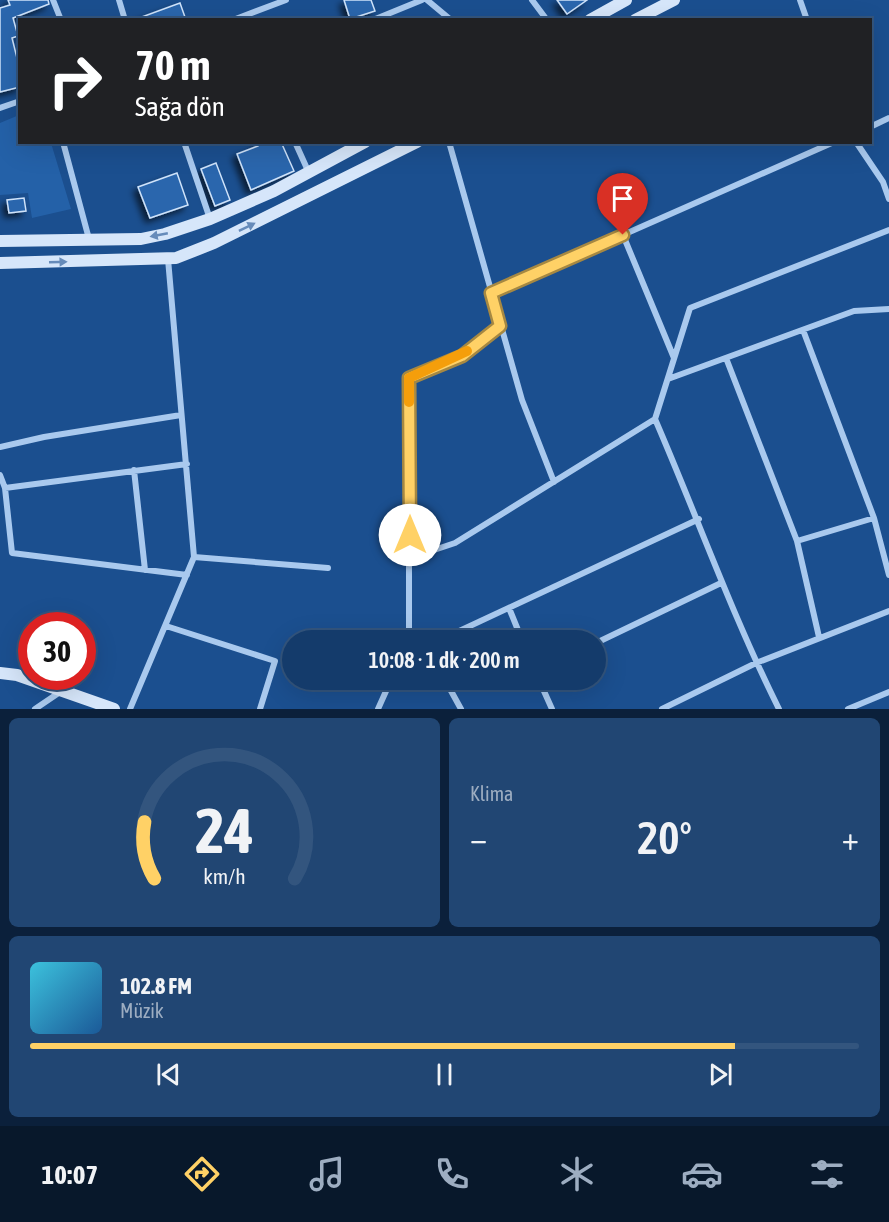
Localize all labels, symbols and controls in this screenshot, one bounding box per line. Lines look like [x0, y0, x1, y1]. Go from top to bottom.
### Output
text: 70 m [135, 41, 210, 89]
icon: right [36, 42, 114, 120]
text: Sağa dön [135, 91, 225, 122]
pin [597, 173, 648, 235]
icon: arrive [606, 182, 639, 215]
one-way arrow [238, 222, 255, 232]
one-way arrow [150, 231, 169, 240]
one-way arrow [49, 257, 68, 266]
position arrow [378, 503, 442, 567]
speed limit sign: 30 [18, 612, 96, 690]
text: 10:08 · 1 dk · 200 m [369, 647, 519, 673]
text: Klima [470, 782, 513, 805]
text: 24 [195, 795, 254, 866]
text: 20° [637, 812, 692, 864]
text: − [470, 819, 487, 857]
text: + [842, 819, 859, 857]
text: km/h [203, 865, 246, 890]
text: 102.8 FM [120, 973, 192, 999]
text: Müzik [120, 999, 164, 1022]
icon: previous [152, 1058, 185, 1091]
icon: pause [428, 1058, 461, 1091]
icon: next [704, 1058, 737, 1091]
icon: directions [181, 1153, 223, 1195]
icon: music [306, 1153, 348, 1195]
icon: phone [431, 1153, 473, 1195]
icon: climate [556, 1153, 598, 1195]
icon: car [681, 1153, 723, 1195]
icon: filters [806, 1153, 848, 1195]
text: 10:07 [41, 1159, 98, 1190]

